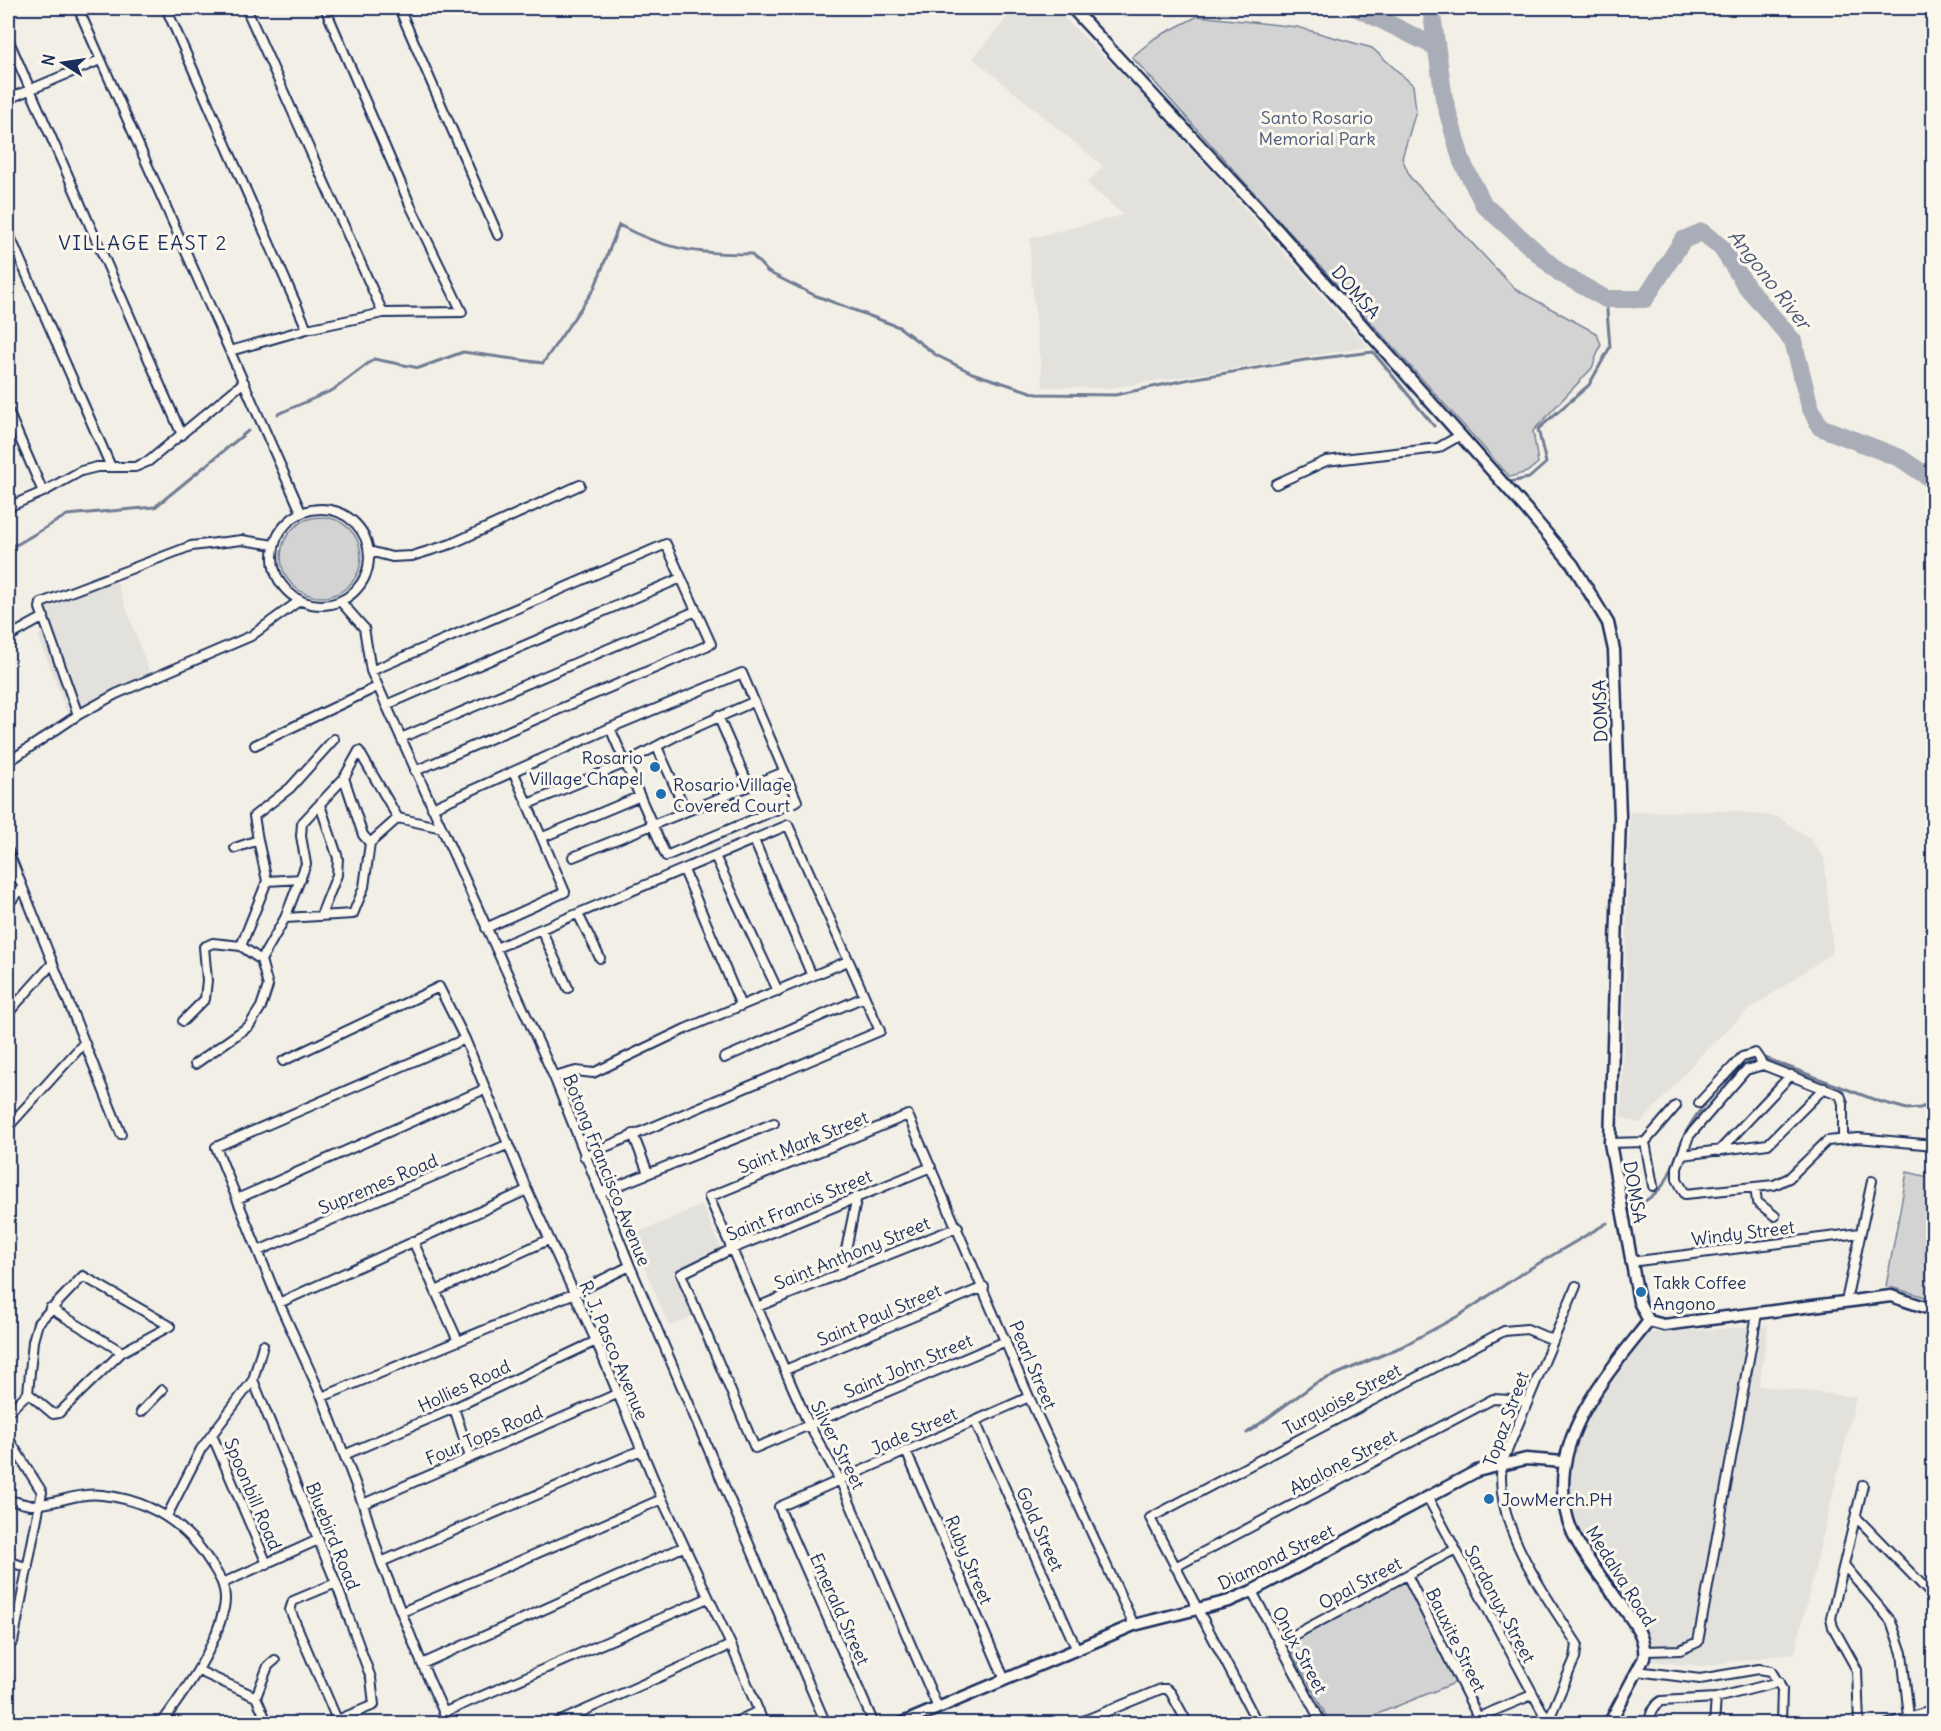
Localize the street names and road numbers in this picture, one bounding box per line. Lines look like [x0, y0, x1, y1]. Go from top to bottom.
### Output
street label: DOMSA [1327, 261, 1385, 323]
street label: DOMSA [1587, 679, 1613, 743]
street label: Botong Francisco Avenue [558, 1071, 656, 1269]
street label: Saint Mark Street [734, 1105, 872, 1179]
street label: Supremes Road [315, 1148, 442, 1219]
street label: DOMSA [1618, 1159, 1652, 1225]
street label: Saint Francis Street [723, 1164, 875, 1246]
street label: Saint Anthony Street [771, 1211, 933, 1295]
street label: Windy Street [1690, 1215, 1796, 1251]
street label: R. J. Pasco Avenue [574, 1277, 654, 1423]
street label: Saint Paul Street [814, 1279, 944, 1351]
street label: Pearl Street [1004, 1317, 1062, 1413]
street label: Saint John Street [840, 1329, 976, 1403]
street label: Hollies Road [414, 1354, 514, 1417]
street label: Turquoise Street [1279, 1358, 1405, 1440]
street label: Topaz Street [1478, 1368, 1534, 1470]
street label: Silver Street [806, 1397, 870, 1493]
street label: Four Tops Road [422, 1400, 546, 1470]
street label: Jade Street [867, 1402, 961, 1460]
street label: Abalone Street [1285, 1424, 1401, 1500]
street label: Spoonbill Road [219, 1435, 287, 1554]
street label: Bluebird Road [301, 1479, 365, 1594]
street label: Gold Street [1011, 1483, 1069, 1575]
street label: Ruby Street [940, 1512, 998, 1608]
street label: Diamond Street [1214, 1519, 1338, 1595]
street label: Medalva Road [1581, 1521, 1661, 1631]
street label: Sardonyx Street [1459, 1541, 1541, 1667]
street label: Emerald Street [805, 1549, 875, 1669]
street label: Opal Street [1315, 1552, 1405, 1614]
street label: Bauxite Street [1421, 1584, 1491, 1696]
street label: Onyx Street [1267, 1602, 1333, 1698]

